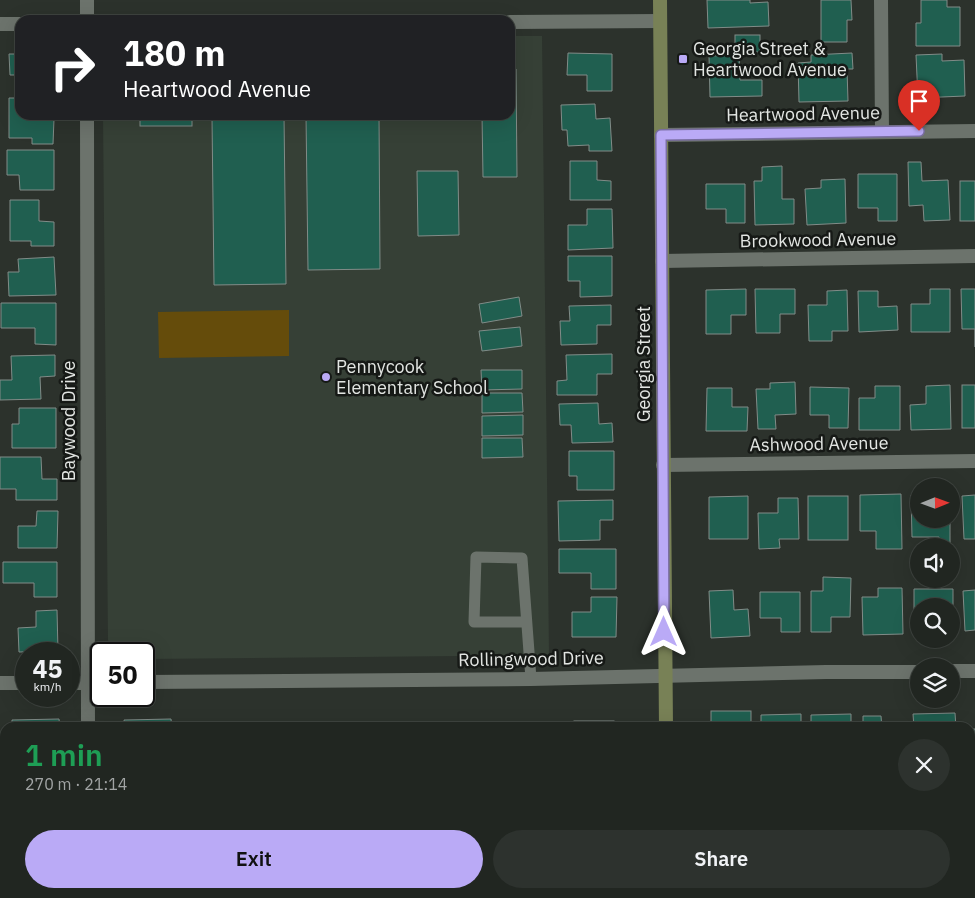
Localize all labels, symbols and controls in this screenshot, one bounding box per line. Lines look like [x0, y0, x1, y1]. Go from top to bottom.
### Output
text: 180 m [123, 30, 226, 76]
icon: right [40, 35, 105, 100]
place label: Georgia Street & Heartwood Avenue [693, 37, 847, 81]
marker: Georgia Street & Heartwood Avenue [677, 53, 689, 65]
text: Heartwood Avenue [123, 74, 311, 103]
pin [898, 80, 940, 131]
icon: arrive [905, 87, 933, 115]
street label: Heartwood Avenue [726, 101, 880, 126]
street label: Brookwood Avenue [739, 227, 897, 252]
street label: Georgia Street [632, 306, 655, 422]
place label: Pennycook Elementary School [336, 355, 488, 399]
street label: Baywood Drive [57, 361, 80, 481]
marker: Pennycook Elementary School [320, 371, 332, 383]
street label: Ashwood Avenue [749, 431, 889, 456]
north arrow [910, 478, 960, 528]
map controls [910, 478, 960, 708]
button: sound [910, 538, 960, 588]
button: search [910, 598, 960, 648]
position arrow [637, 605, 689, 657]
speed limit sign: 50 [90, 642, 155, 707]
street label: Rollingwood Drive [458, 646, 604, 671]
text: 45 [32, 652, 63, 685]
button: layers [910, 658, 960, 708]
text: km/h [33, 679, 62, 694]
text: 1 min [25, 735, 103, 774]
button: close [898, 739, 950, 791]
text: 270 m · 21:14 [25, 774, 127, 794]
button: Exit [25, 830, 483, 888]
button: Share [493, 830, 950, 888]

